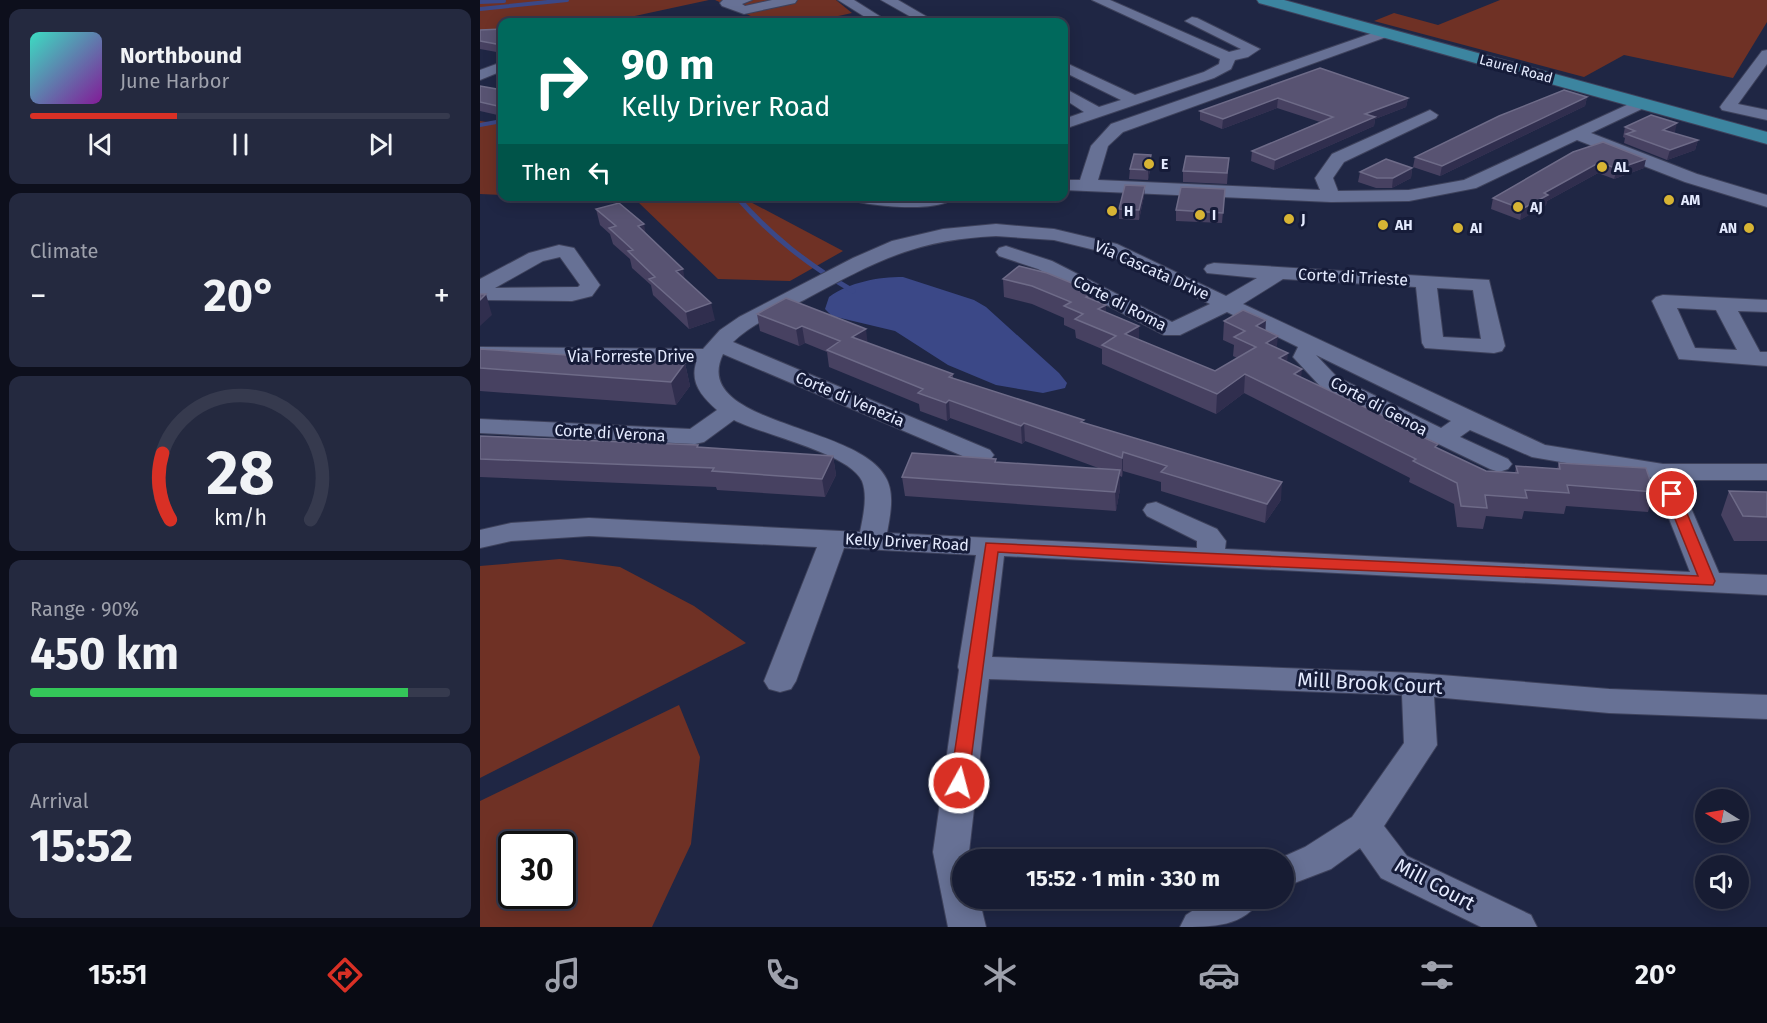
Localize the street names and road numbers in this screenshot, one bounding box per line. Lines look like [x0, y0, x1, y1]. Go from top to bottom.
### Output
street label: Laurel Road [1477, 51, 1555, 87]
street label: Via Cascata Drive [1092, 236, 1212, 304]
street label: Corte di Trieste [1298, 265, 1408, 289]
street label: Corte di Roma [1070, 271, 1170, 335]
street label: Via Forreste Drive [567, 347, 695, 366]
street label: Corte di Venezia [793, 368, 907, 430]
street label: Corte di Genoa [1327, 372, 1431, 440]
street label: Corte di Verona [554, 421, 666, 445]
street label: Kelly Driver Road [845, 529, 969, 555]
street label: Mill Brook Court [1297, 667, 1444, 699]
street label: Mill Court [1391, 853, 1480, 915]

